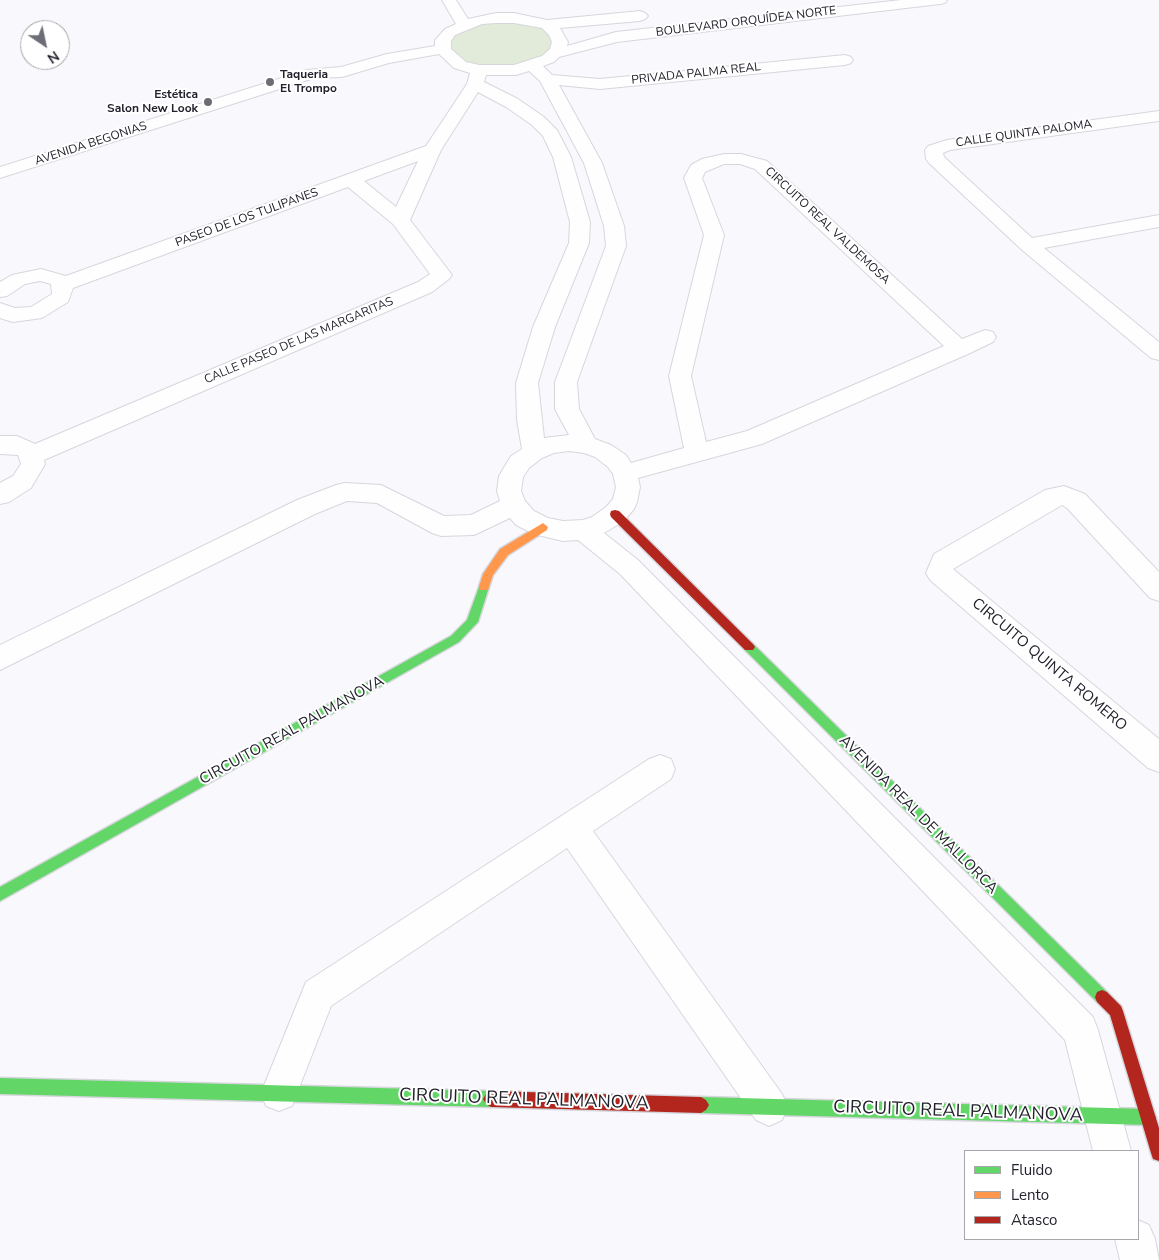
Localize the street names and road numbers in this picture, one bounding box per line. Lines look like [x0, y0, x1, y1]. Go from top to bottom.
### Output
street label: BOULEVARD ORQUÍDEA NORTE [655, 4, 837, 40]
street label: PRIVADA PALMA REAL [631, 60, 761, 88]
street label: CALLE QUINTA PALOMA [955, 117, 1093, 151]
street label: AVENIDA BEGONIAS [33, 119, 149, 169]
street label: CIRCUITO REAL VALDEMOSA [762, 164, 892, 288]
street label: PASEO DE LOS TULIPANES [174, 185, 320, 251]
street label: CALLE PASEO DE LAS MARGARITAS [202, 295, 396, 387]
street label: CIRCUITO QUINTA ROMERO [968, 595, 1130, 735]
street label: CIRCUITO REAL PALMANOVA [197, 673, 387, 789]
street label: AVENIDA REAL DE MALLORCA [835, 732, 1001, 898]
street label: CIRCUITO REAL PALMANOVA [399, 1085, 649, 1115]
street label: CIRCUITO REAL PALMANOVA [833, 1097, 1083, 1127]

